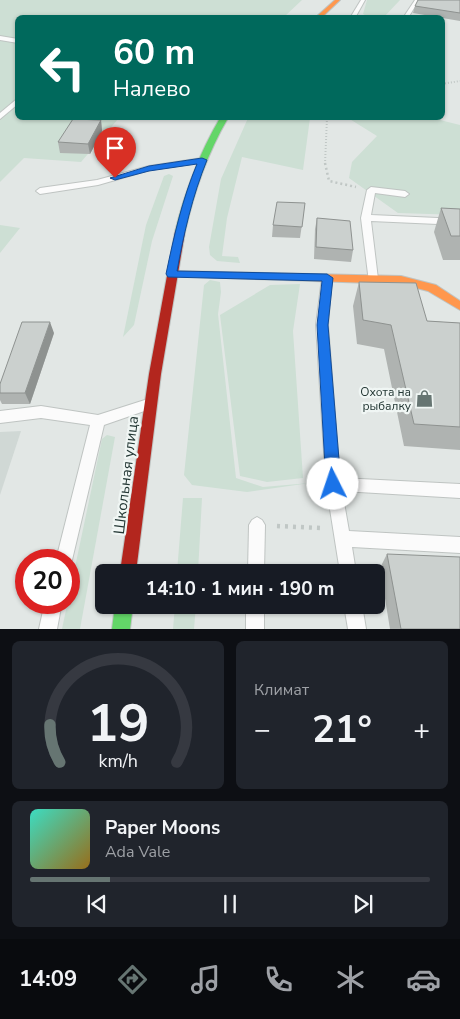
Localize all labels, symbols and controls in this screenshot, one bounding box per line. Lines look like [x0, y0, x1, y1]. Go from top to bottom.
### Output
text: 60 m [113, 29, 195, 76]
icon: left [30, 35, 95, 100]
text: Налево [113, 74, 191, 104]
pin [94, 127, 136, 178]
icon: arrive [101, 134, 129, 162]
place label: Охота на рыбалку [360, 384, 412, 414]
shop icon: Охота на рыбалку [415, 389, 435, 409]
street label: Школьная улица [109, 415, 143, 535]
position arrow [306, 457, 358, 509]
speed limit sign: 20 [15, 549, 80, 614]
text: 14:10 · 1 мин · 190 m [146, 576, 334, 602]
text: Климат [254, 679, 309, 701]
text: 19 [87, 688, 149, 759]
text: 21° [312, 704, 372, 755]
text: − [254, 711, 271, 749]
text: + [413, 711, 430, 749]
text: km/h [98, 749, 138, 773]
text: Paper Moons [105, 815, 220, 841]
text: Ada Vale [105, 841, 170, 863]
icon: previous [83, 890, 111, 918]
icon: pause [216, 890, 244, 918]
icon: next [349, 890, 377, 918]
icon: directions [115, 962, 150, 997]
icon: music [188, 962, 223, 997]
icon: phone [261, 962, 296, 997]
icon: climate [333, 962, 368, 997]
icon: car [406, 962, 441, 997]
text: 14:09 [19, 964, 77, 994]

